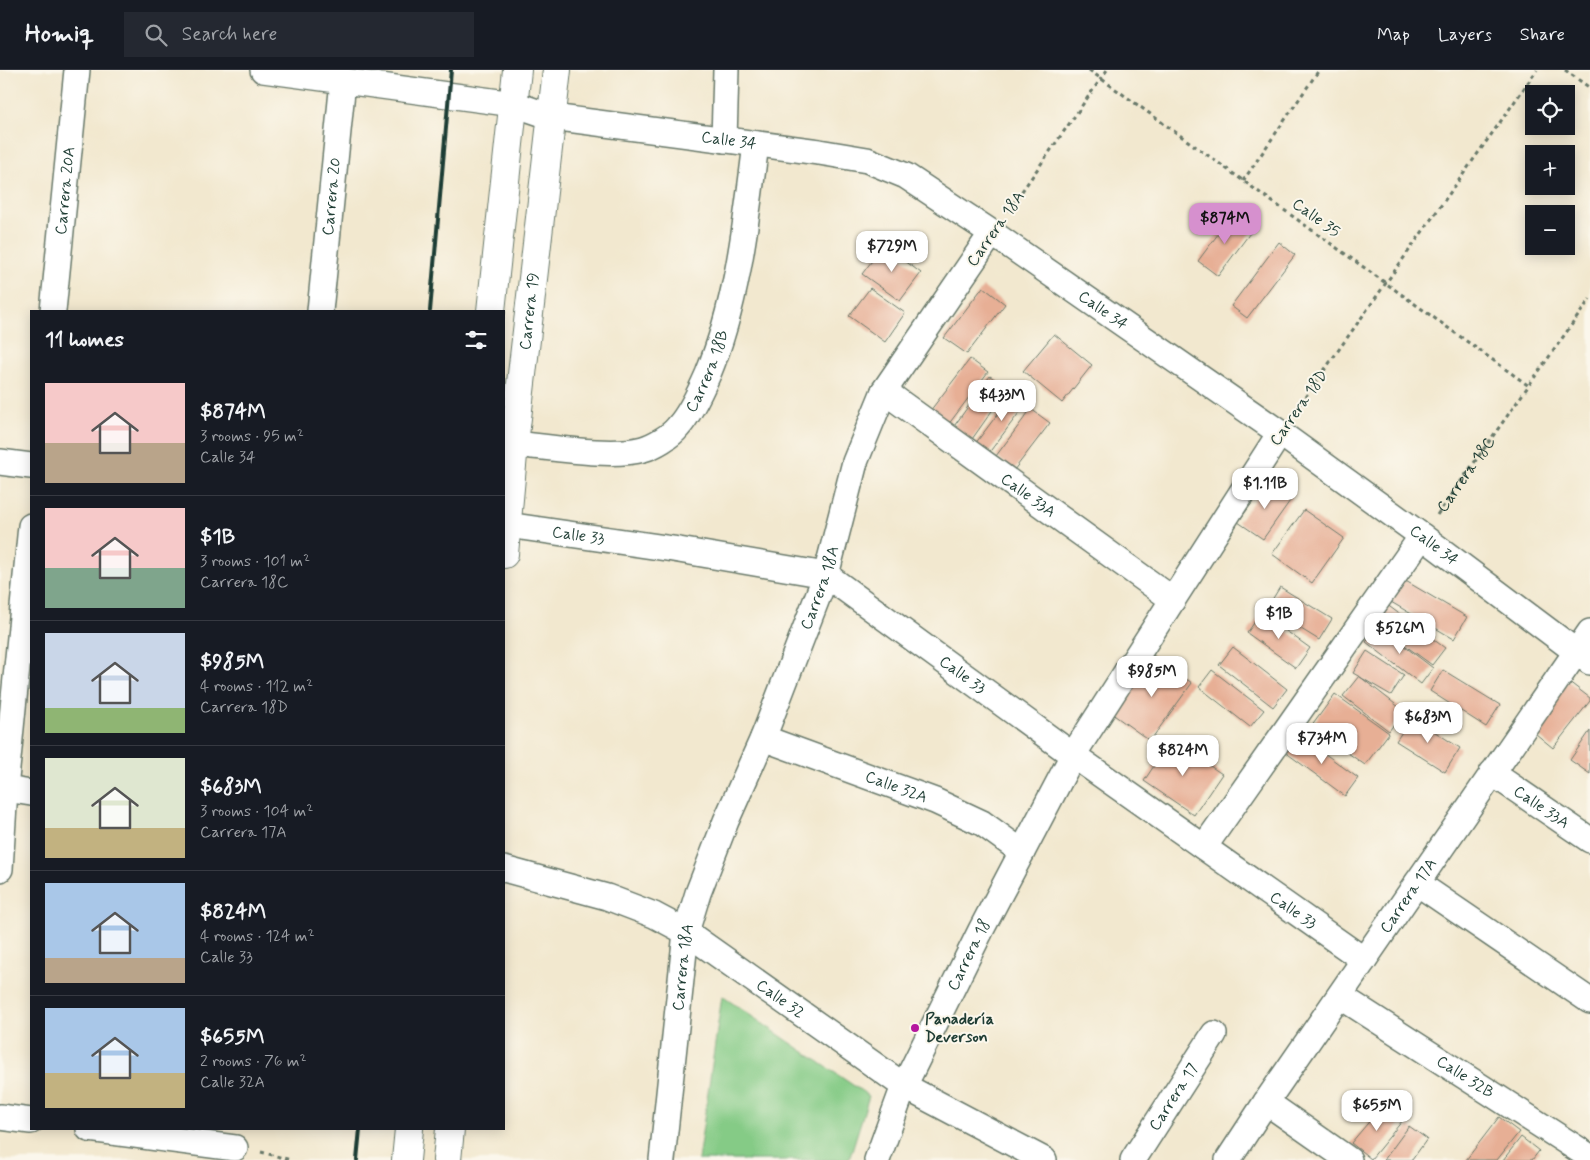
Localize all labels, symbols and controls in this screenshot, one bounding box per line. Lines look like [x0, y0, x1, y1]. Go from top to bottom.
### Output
search box [124, 12, 474, 57]
text: Homiq [25, 19, 94, 50]
icon: search [142, 21, 170, 49]
text: Search here [182, 22, 277, 47]
text: Map [1377, 23, 1410, 47]
text: Layers [1438, 23, 1492, 47]
text: Share [1520, 23, 1565, 47]
map controls [1525, 85, 1575, 255]
button: locate [1525, 85, 1575, 135]
street label: Calle 34 [700, 126, 758, 154]
street label: Carrera 20A [50, 145, 80, 236]
button: + [1525, 145, 1575, 195]
street label: Carrera 20 [317, 157, 346, 237]
street label: Carrera 18A [962, 187, 1030, 271]
street label: Calle 35 [1288, 193, 1344, 243]
pin: $874M [1190, 202, 1260, 245]
button: − [1525, 205, 1575, 255]
text: $874M [1200, 208, 1250, 229]
pin: $729M [857, 230, 927, 273]
text: $729M [867, 236, 917, 257]
street label: Carrera 19 [514, 271, 544, 351]
street label: Calle 34 [1074, 286, 1132, 335]
text: 11 homes [45, 326, 124, 354]
icon: filters [462, 326, 490, 354]
street label: Carrera 18B [681, 328, 733, 416]
street label: Carrera 18D [1265, 366, 1333, 450]
pin: $433M [967, 380, 1037, 422]
text: $433M [979, 385, 1025, 406]
text: $874M [200, 398, 266, 426]
icon: home [85, 403, 145, 463]
text: 3 rooms · 95 m² [200, 426, 304, 447]
street label: Carrera 18C [1432, 432, 1500, 516]
text: Calle 34 [200, 447, 256, 468]
street label: Calle 33A [997, 468, 1060, 522]
pin: $1.11B [1224, 468, 1306, 510]
text: $1.11B [1243, 473, 1287, 494]
street label: Calle 34 [1406, 520, 1463, 570]
street label: Calle 33 [551, 521, 606, 550]
text: $1B [200, 523, 235, 551]
icon: home [85, 528, 145, 588]
street label: Carrera 18A [795, 543, 844, 633]
text: 3 rooms · 101 m² [200, 551, 310, 572]
text: Carrera 18C [200, 572, 288, 593]
pin: $1B [1255, 598, 1303, 640]
text: $1B [1266, 603, 1292, 624]
pin: $526M [1365, 612, 1435, 655]
text: $526M [1375, 618, 1425, 639]
text: $985M [200, 648, 264, 676]
street label: Calle 33 [935, 651, 990, 699]
icon: home [85, 653, 145, 713]
pin: $985M [1117, 656, 1187, 698]
text: $985M [1128, 661, 1176, 682]
text: 4 rooms · 112 m² [200, 676, 313, 697]
text: Carrera 18D [200, 697, 288, 718]
pin: $683M [1393, 702, 1463, 744]
text: $683M [1405, 707, 1451, 728]
pin: $734M [1287, 722, 1357, 765]
text: $734M [1297, 728, 1347, 749]
pin: $824M [1148, 734, 1218, 777]
text: $824M [1158, 740, 1208, 761]
street label: Calle 32A [862, 766, 930, 808]
text: $683M [200, 773, 262, 801]
icon: home [85, 778, 145, 838]
street label: Calle 33A [1509, 780, 1574, 833]
text: 3 rooms · 104 m² [200, 801, 313, 822]
text: Carrera 17A [200, 822, 287, 843]
street label: Carrera 17A [1375, 854, 1442, 937]
street label: Calle 33 [1266, 886, 1321, 934]
text: $824M [200, 898, 266, 926]
icon: home [85, 903, 145, 963]
street label: Carrera 18 [942, 916, 995, 994]
street label: Carrera 18A [667, 921, 699, 1012]
text: 4 rooms · 124 m² [200, 926, 315, 947]
text: Calle 33 [200, 947, 253, 968]
street label: Calle 32 [752, 974, 809, 1023]
place label: Panadería Deverson [925, 1009, 994, 1048]
marker: Panadería Deverson [909, 1022, 921, 1034]
text: $655M [200, 1023, 264, 1051]
icon: home [85, 1028, 145, 1088]
street label: Calle 32B [1432, 1050, 1498, 1103]
text: 2 rooms · 76 m² [200, 1051, 307, 1072]
street label: Carrera 17 [1144, 1059, 1203, 1135]
text: Calle 32A [200, 1072, 265, 1093]
pin: $655M [1342, 1090, 1412, 1132]
text: $655M [1352, 1095, 1402, 1116]

